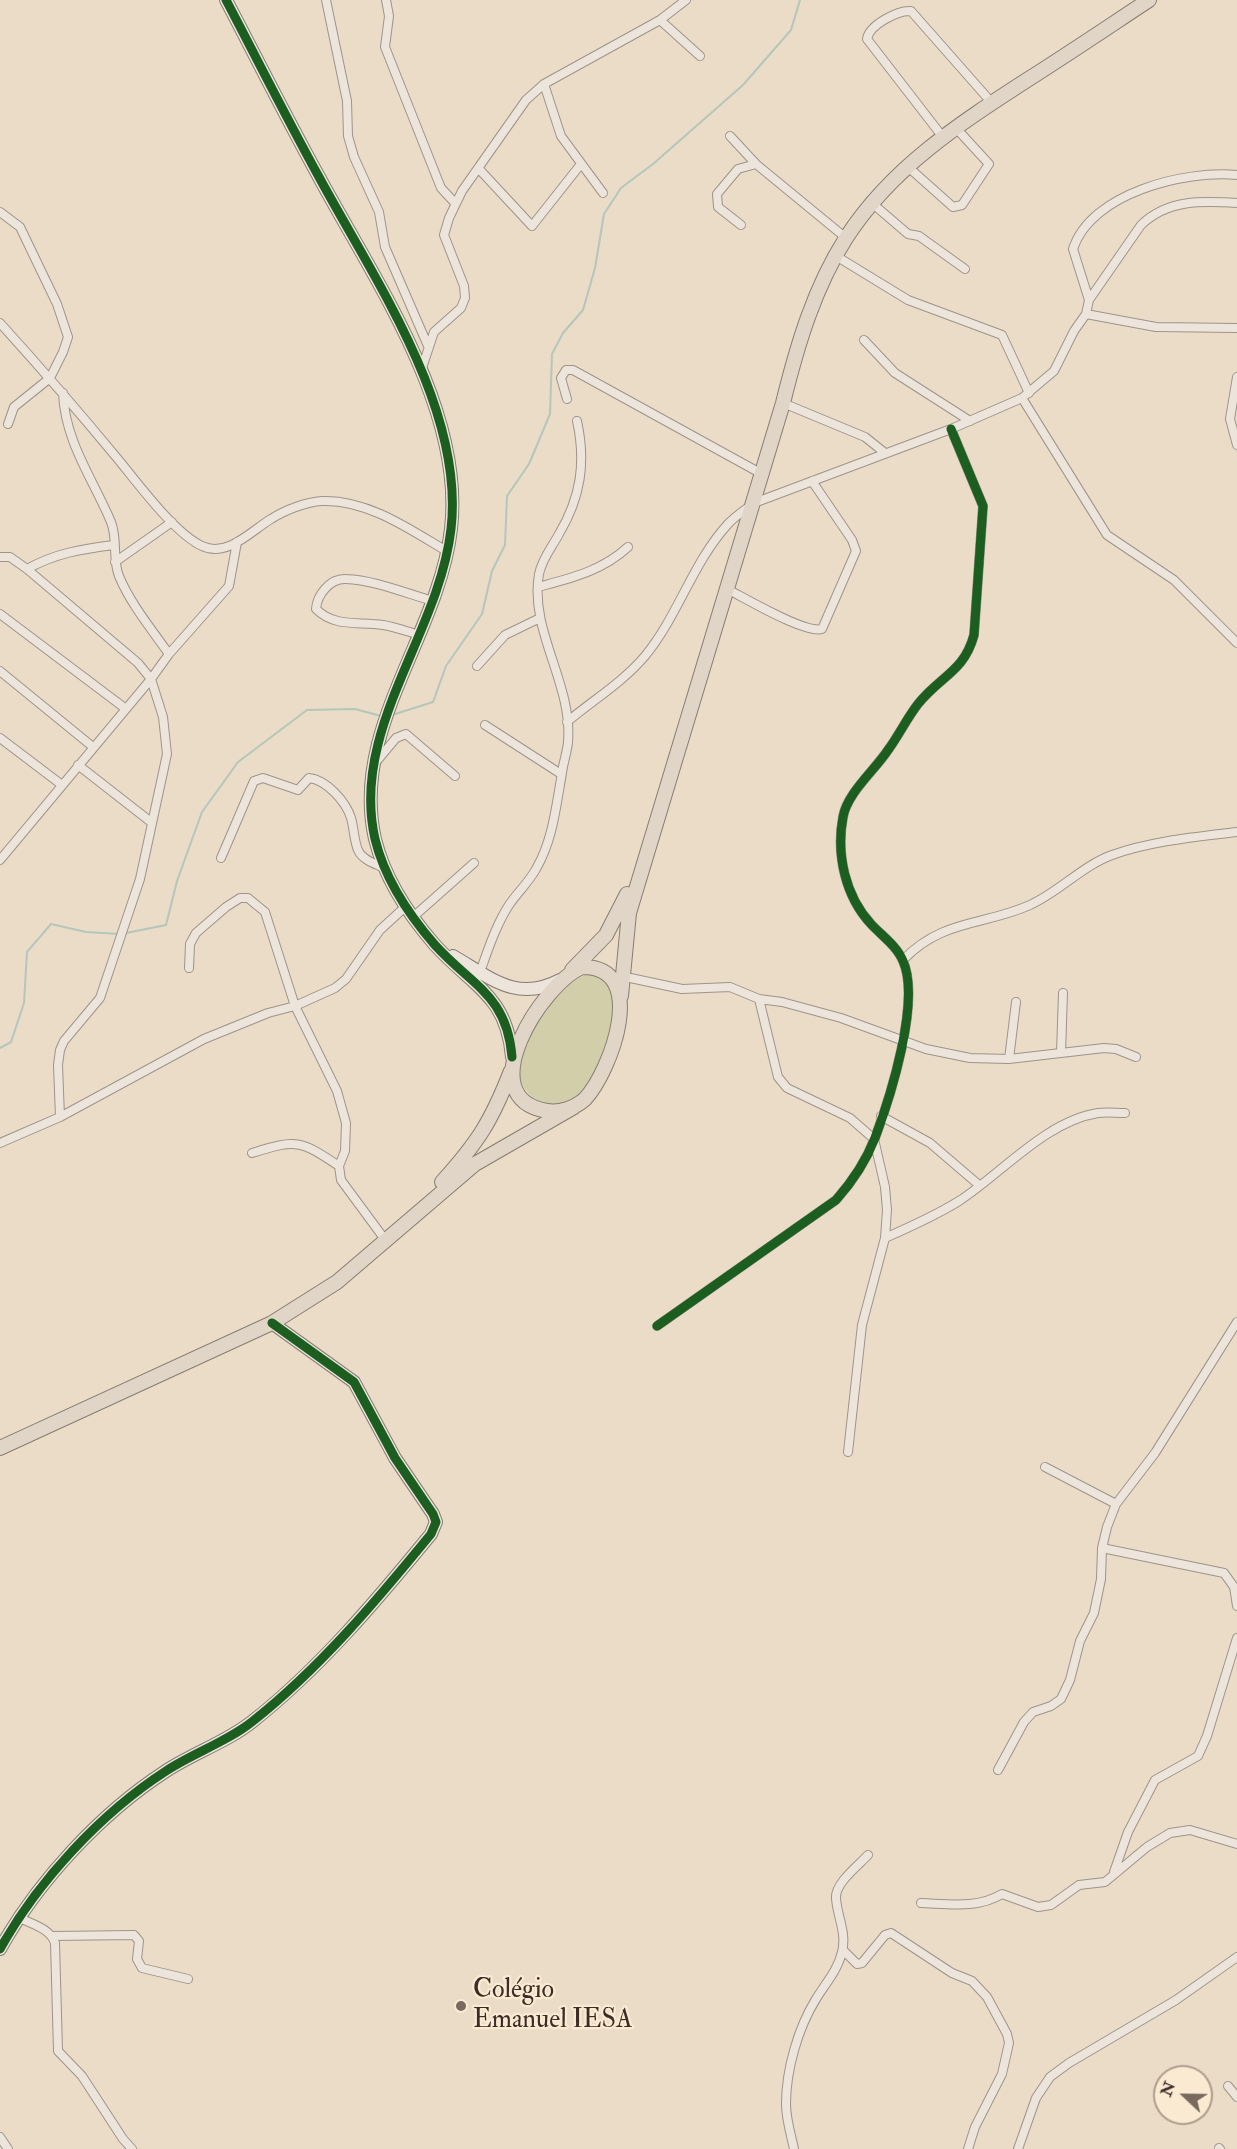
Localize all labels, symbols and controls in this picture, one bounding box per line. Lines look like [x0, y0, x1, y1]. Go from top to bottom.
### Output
place label: Colégio Emanuel IESA [473, 1975, 632, 2036]
marker: Colégio Emanuel IESA [454, 1999, 468, 2013]
north arrow [1153, 2065, 1213, 2125]
text: N [1156, 2079, 1180, 2099]

